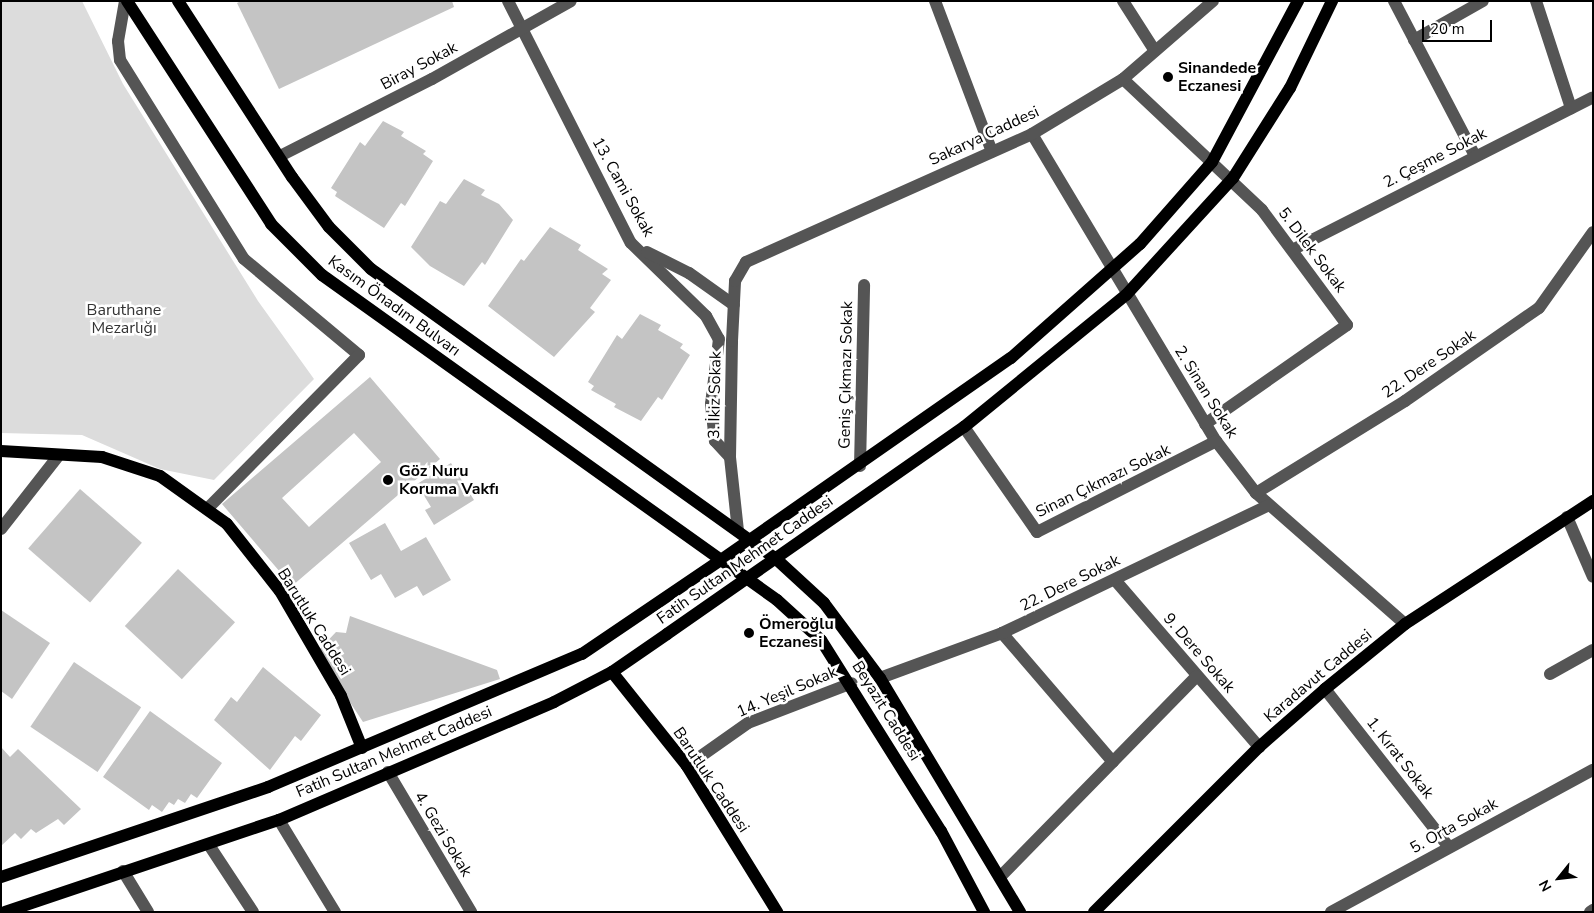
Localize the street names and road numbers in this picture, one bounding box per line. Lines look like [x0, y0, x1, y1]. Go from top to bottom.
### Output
street label: Biray Sokak [377, 38, 461, 94]
street label: Sakarya Caddesi [926, 102, 1042, 170]
street label: 2. Çeşme Sokak [1380, 124, 1490, 192]
street label: 13. Cami Sokak [588, 134, 658, 240]
street label: 5. Dilek Sokak [1274, 204, 1350, 296]
street label: Kasım Önadım Bulvarı [324, 252, 464, 360]
street label: Geniş Çıkmazı Sokak [835, 301, 857, 449]
street label: 22. Dere Sokak [1379, 326, 1479, 402]
street label: 2. Sinan Sokak [1170, 342, 1242, 442]
street label: 3. İkiz Sokak [705, 351, 725, 439]
street label: Sinan Çıkmazı Sokak [1033, 440, 1173, 522]
street label: Fatih Sultan Mehmet Caddesi [653, 492, 837, 628]
street label: 22. Dere Sokak [1017, 551, 1123, 615]
street label: Barutluk Caddesi [273, 565, 355, 679]
street label: 9. Dere Sokak [1159, 609, 1239, 697]
street label: Karadavut Caddesi [1260, 625, 1376, 727]
street label: Beyazıt Caddesi [848, 658, 924, 764]
street label: 14. Yeşil Sokak [734, 662, 840, 722]
street label: Fatih Sultan Mehmet Caddesi [293, 702, 495, 802]
street label: 1. Kırat Sokak [1362, 713, 1438, 803]
street label: Barutluk Caddesi [669, 724, 753, 836]
street label: 4. Gezi Sokak [410, 788, 476, 880]
street label: 5. Orta Sokak [1407, 794, 1501, 858]

